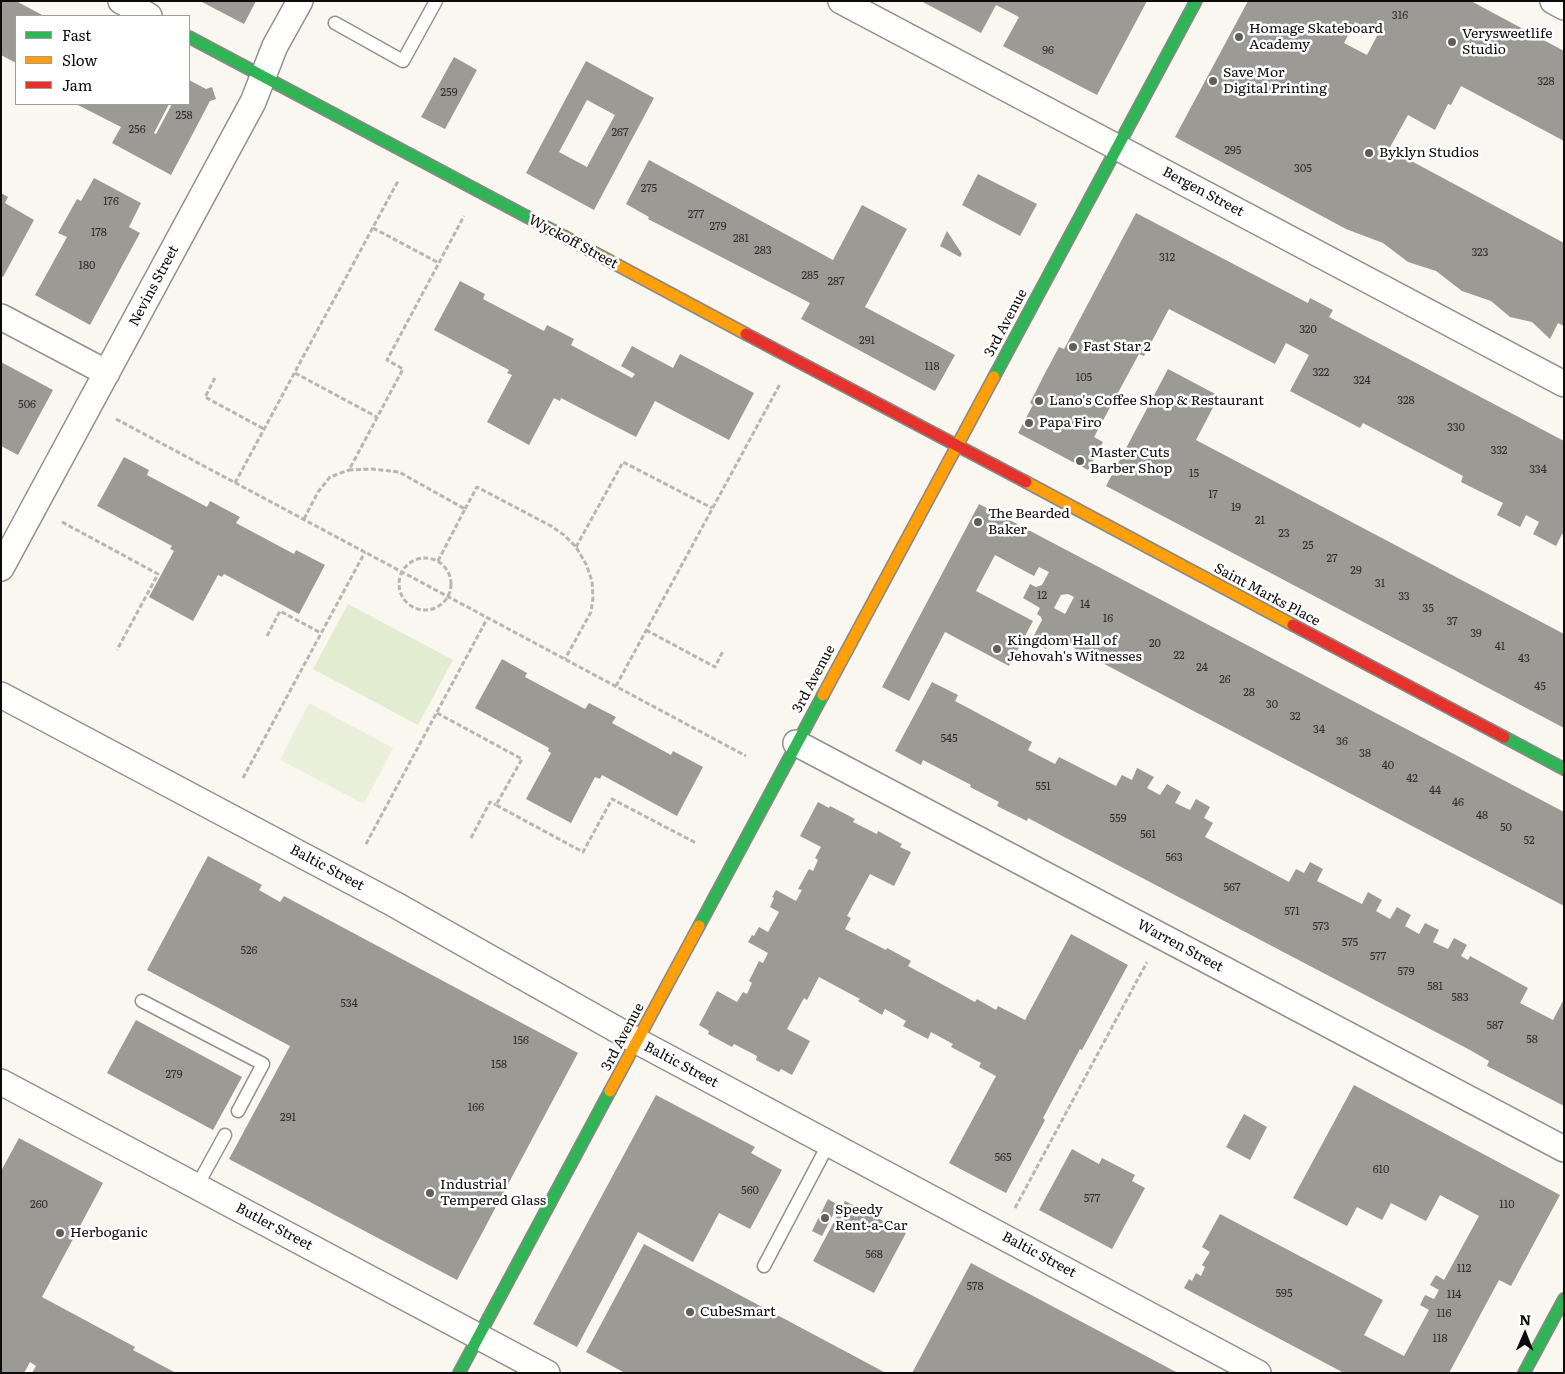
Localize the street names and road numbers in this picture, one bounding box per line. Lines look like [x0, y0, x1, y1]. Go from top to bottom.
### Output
street label: Bergen Street [1159, 164, 1247, 220]
street label: Wyckoff Street [525, 211, 621, 273]
street label: Nevins Street [126, 243, 182, 329]
street label: 3rd Avenue [981, 286, 1031, 360]
street label: Saint Marks Place [1211, 560, 1323, 630]
street label: 3rd Avenue [789, 642, 839, 716]
street label: Baltic Street [287, 841, 367, 895]
street label: Warren Street [1134, 916, 1226, 976]
street label: 3rd Avenue [598, 1000, 648, 1074]
street label: Baltic Street [641, 1038, 721, 1092]
street label: Butler Street [233, 1200, 315, 1254]
street label: Baltic Street [999, 1228, 1079, 1282]

